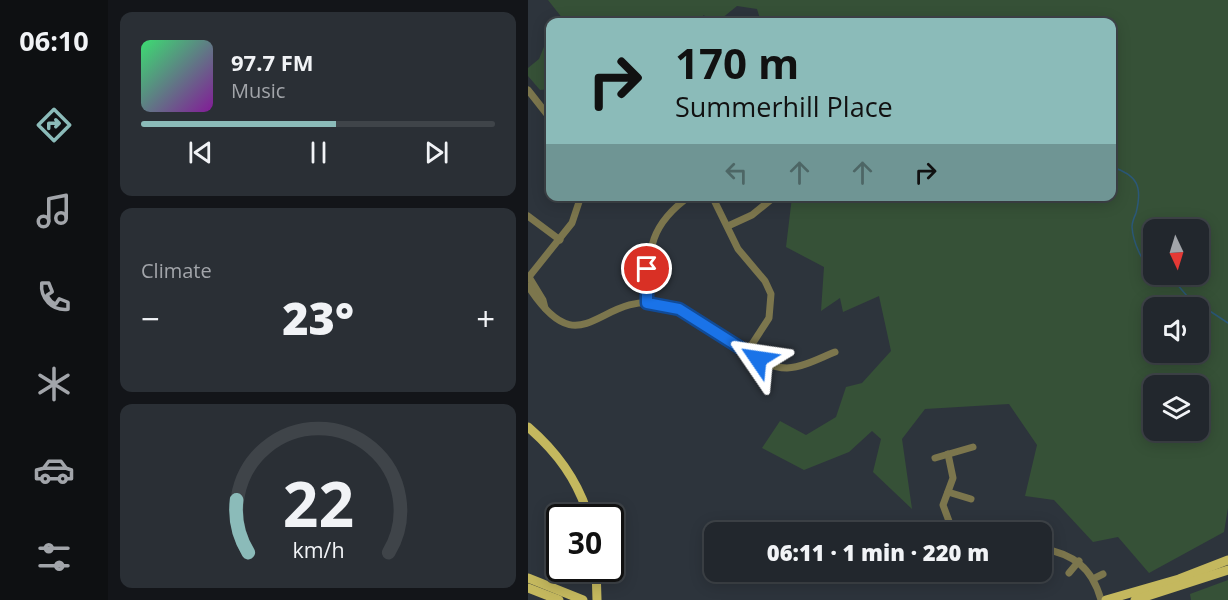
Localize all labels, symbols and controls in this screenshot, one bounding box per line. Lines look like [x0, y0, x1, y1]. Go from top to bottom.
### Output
text: 06:10 [19, 22, 89, 59]
text: 170 m [675, 34, 799, 91]
icon: right [576, 42, 654, 120]
text: 97.7 FM [231, 47, 314, 77]
text: Music [231, 77, 285, 104]
text: Summerhill Place [675, 88, 893, 125]
icon: directions [33, 104, 75, 146]
icon: previous [184, 136, 217, 169]
icon: pause [302, 136, 335, 169]
icon: next [420, 136, 453, 169]
icon: left [720, 156, 753, 189]
icon: ahead [783, 156, 816, 189]
icon: ahead [846, 156, 879, 189]
icon: right [909, 156, 942, 189]
icon: music [33, 190, 75, 232]
north arrow [1143, 219, 1209, 285]
map controls [1143, 219, 1209, 441]
pin [621, 243, 672, 294]
icon: arrive [630, 252, 663, 285]
text: Climate [141, 257, 212, 284]
icon: phone [33, 276, 75, 318]
text: 23° [282, 287, 354, 348]
text: − [141, 296, 160, 341]
text: + [476, 296, 495, 341]
button: sound [1143, 297, 1209, 363]
position arrow [726, 327, 790, 391]
icon: climate [33, 363, 75, 405]
button: layers [1143, 375, 1209, 441]
icon: car [33, 449, 75, 491]
text: 22 [282, 460, 354, 545]
speed limit sign: 30 [546, 504, 624, 582]
text: km/h [292, 535, 344, 564]
icon: filters [33, 536, 75, 578]
text: 06:11 · 1 min · 220 m [767, 537, 989, 567]

